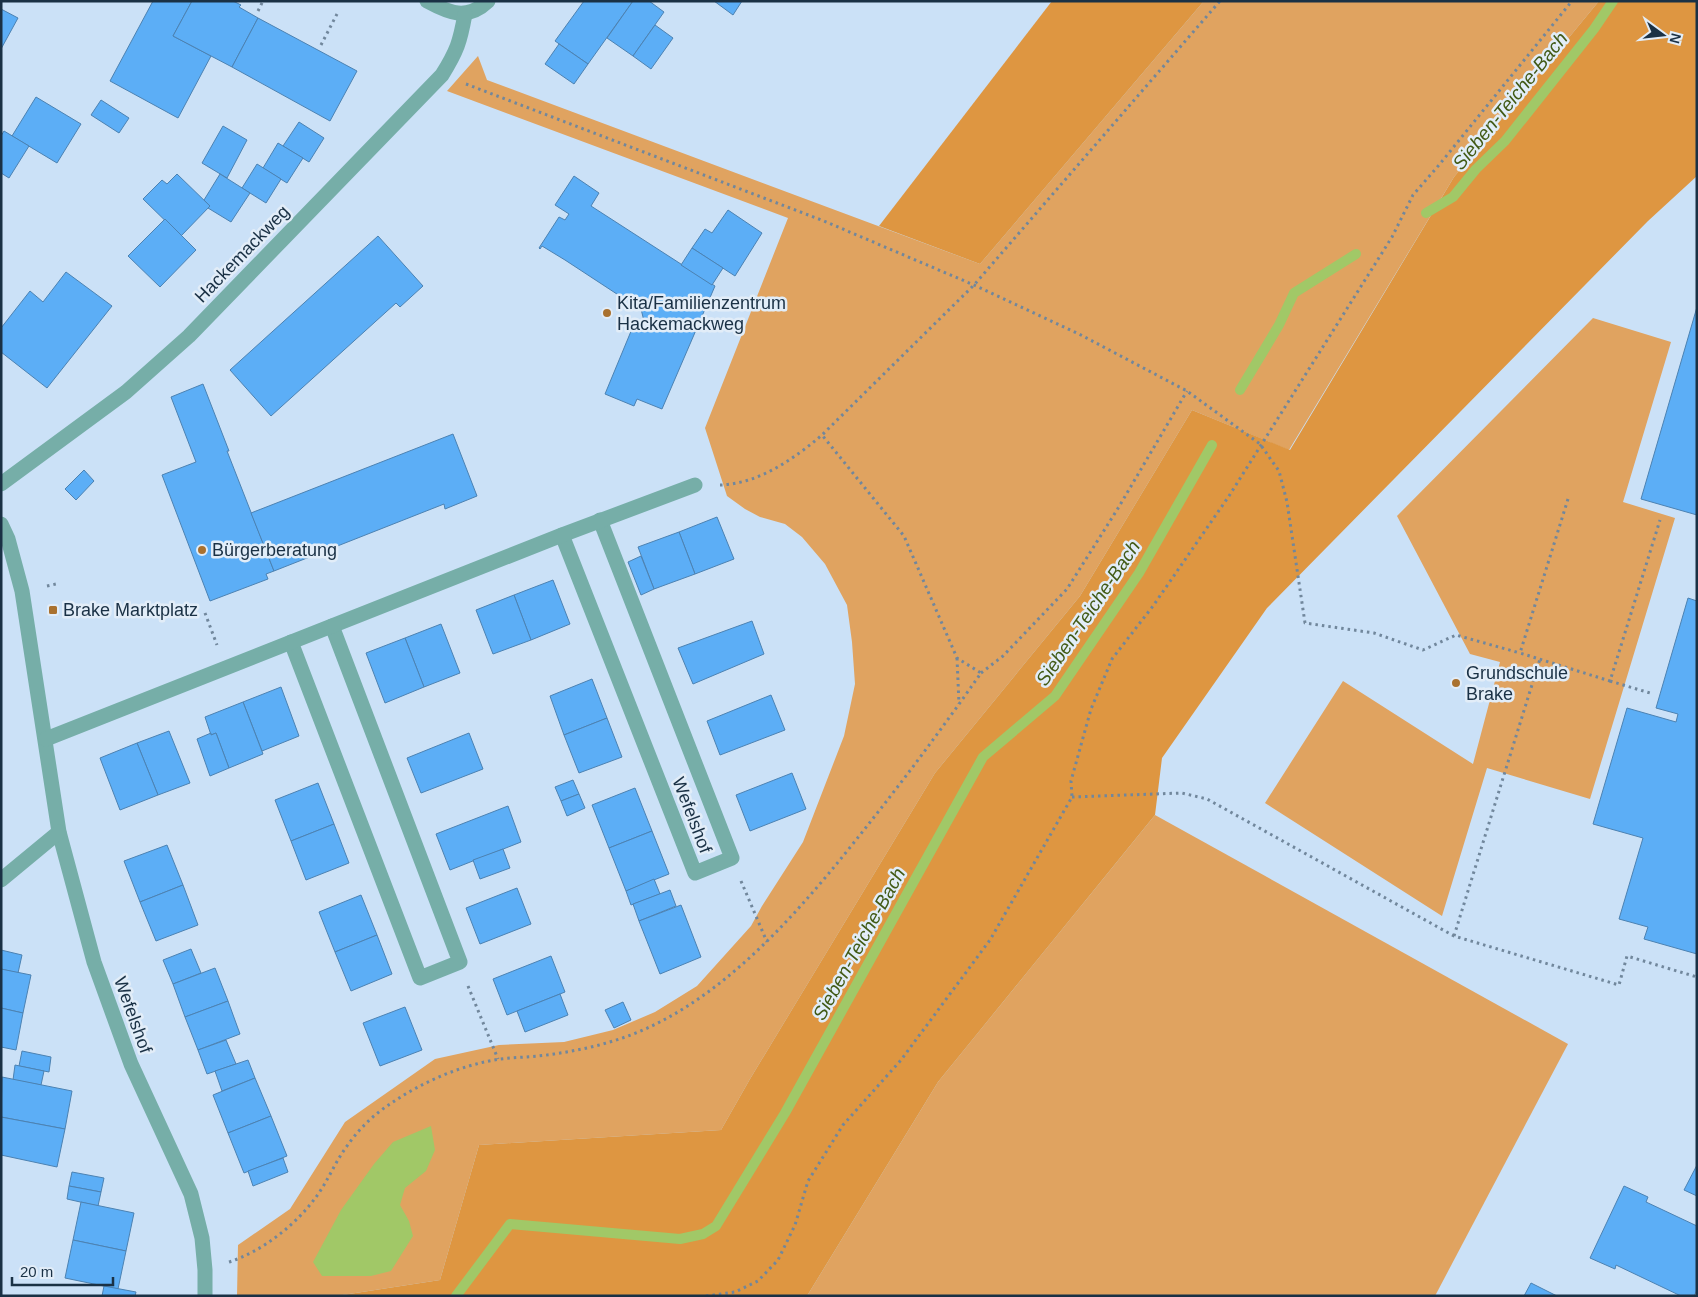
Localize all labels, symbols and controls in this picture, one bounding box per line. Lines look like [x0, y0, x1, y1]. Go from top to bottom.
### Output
north arrow [1638, 10, 1688, 60]
water label: Sieben-Teiche-Bach [1448, 28, 1572, 174]
text: N [1667, 31, 1685, 45]
street label: Hackemackweg [191, 201, 293, 307]
place label: Kita/Familienzentrum Hackemackweg [617, 293, 786, 334]
marker: Kita/Familienzentrum Hackemackweg [601, 307, 613, 319]
water label: Sieben-Teiche-Bach [1032, 536, 1144, 690]
place label: Bürgerberatung [212, 540, 337, 560]
marker: Bürgerberatung [196, 544, 208, 556]
place label: Brake Marktplatz [63, 600, 198, 620]
marker: Brake Marktplatz [47, 604, 59, 616]
place label: Grundschule Brake [1466, 663, 1568, 704]
marker: Grundschule Brake [1450, 677, 1462, 689]
street label: Wefelshof [668, 774, 716, 857]
water label: Sieben-Teiche-Bach [809, 864, 909, 1024]
street label: Wefelshof [110, 974, 156, 1057]
scale bar [12, 1254, 114, 1286]
text: 20 m [20, 1263, 53, 1280]

